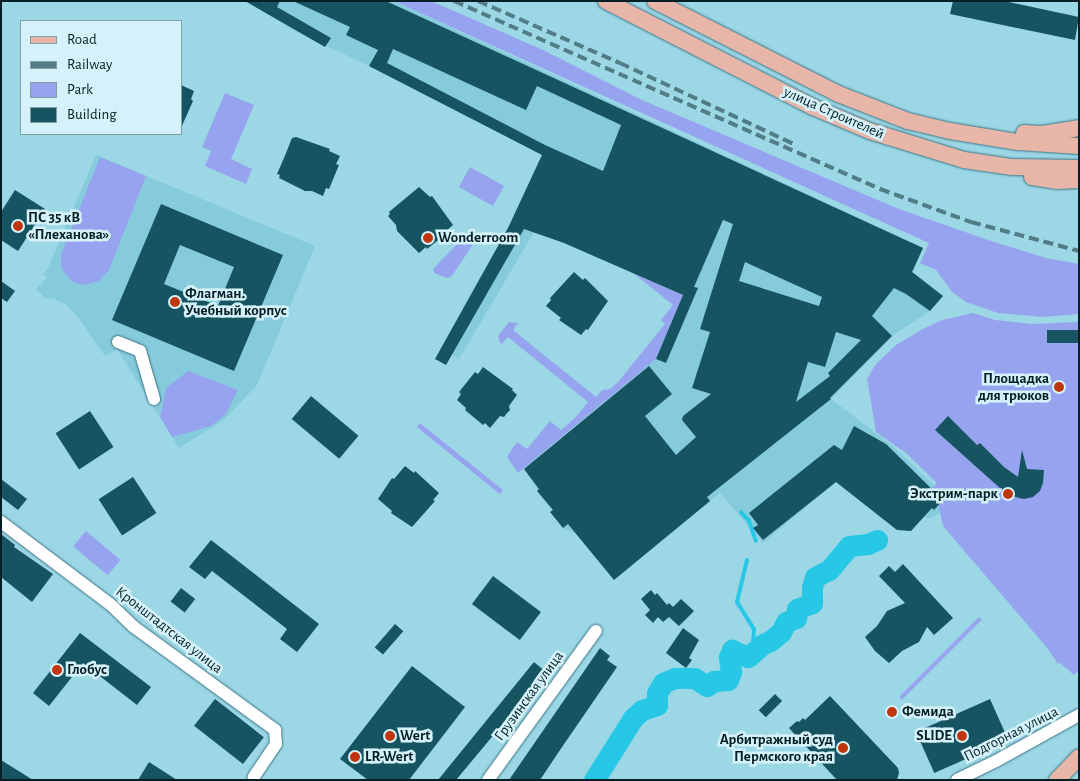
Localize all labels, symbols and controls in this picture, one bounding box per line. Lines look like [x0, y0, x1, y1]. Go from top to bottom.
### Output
legend [20, 20, 182, 135]
text: Road [67, 32, 97, 47]
text: Railway [67, 57, 112, 72]
text: Park [67, 82, 93, 97]
street label: улица Строителей [781, 83, 887, 143]
text: Building [67, 107, 117, 122]
place label: ПС 35 кВ «Плеханова» [28, 208, 109, 243]
marker: ПС 35 кВ «Плеханова» [12, 220, 24, 232]
place label: Wonderroom [438, 229, 518, 247]
marker: Wonderroom [422, 232, 434, 244]
place label: Флагман. Учебный корпус [185, 284, 287, 319]
marker: Флагман. Учебный корпус [169, 296, 181, 308]
place label: Площадка для трюков [978, 369, 1049, 404]
marker: Площадка для трюков [1053, 381, 1065, 393]
place label: Экстрим-парк [910, 485, 998, 503]
marker: Экстрим-парк [1002, 488, 1014, 500]
street label: Кронштадтская улица [112, 583, 226, 677]
street label: Грузинская улица [490, 648, 568, 744]
place label: Глобус [67, 661, 107, 679]
marker: Глобус [51, 664, 63, 676]
street label: Подгорная улица [961, 702, 1061, 766]
place label: Фемида [902, 703, 954, 721]
marker: Фемида [886, 706, 898, 718]
place label: Wert [400, 727, 430, 745]
place label: SLIDE [916, 727, 952, 745]
marker: Wert [384, 730, 396, 742]
place label: Арбитражный суд Пермского края [720, 730, 833, 765]
marker: SLIDE [956, 730, 968, 742]
marker: Арбитражный суд Пермского края [837, 742, 849, 754]
place label: LR-Wert [365, 748, 413, 766]
marker: LR-Wert [349, 751, 361, 763]

